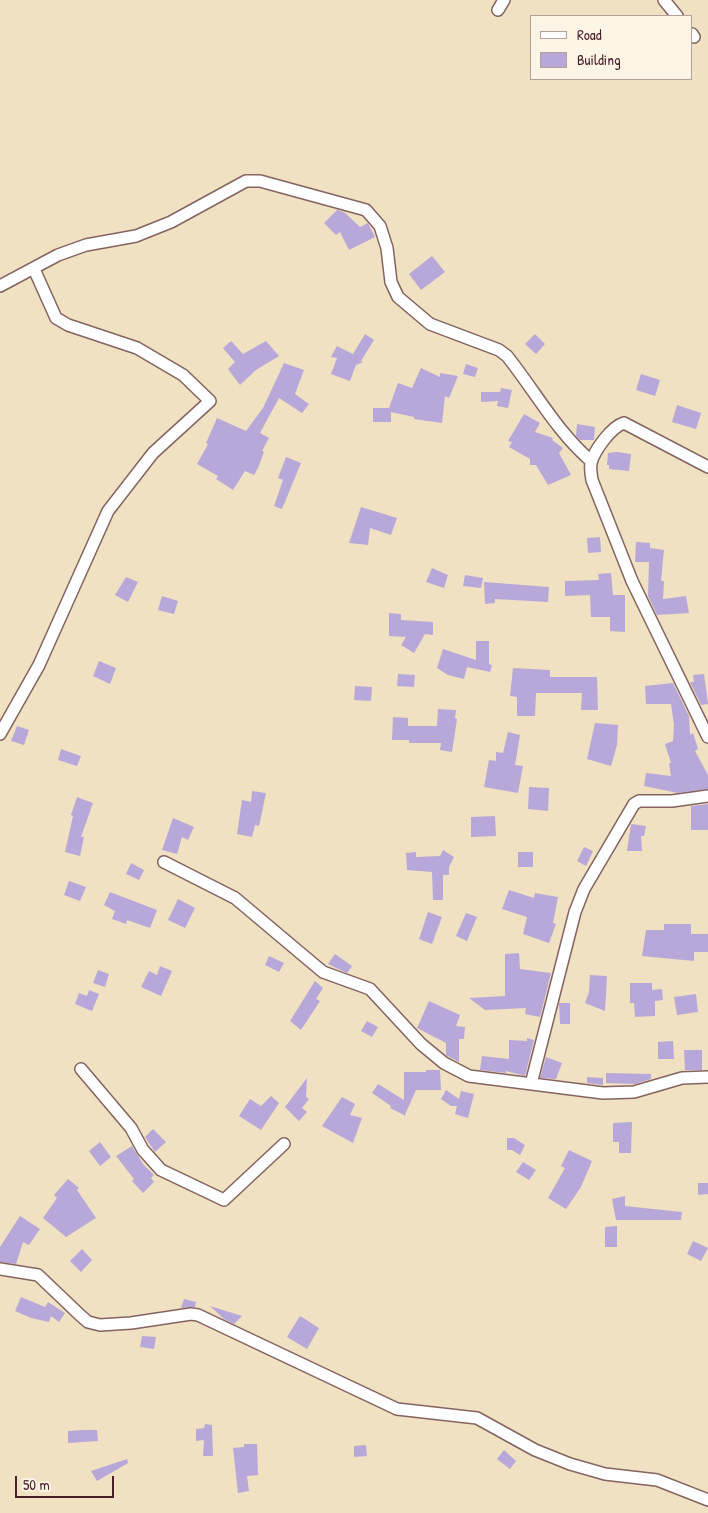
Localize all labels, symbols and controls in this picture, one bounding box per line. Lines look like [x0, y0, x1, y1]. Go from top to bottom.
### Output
legend [530, 15, 693, 80]
text: Road [577, 24, 602, 45]
text: Building [577, 49, 621, 70]
scale bar [18, 1466, 116, 1498]
text: 50 m [23, 1474, 50, 1495]

